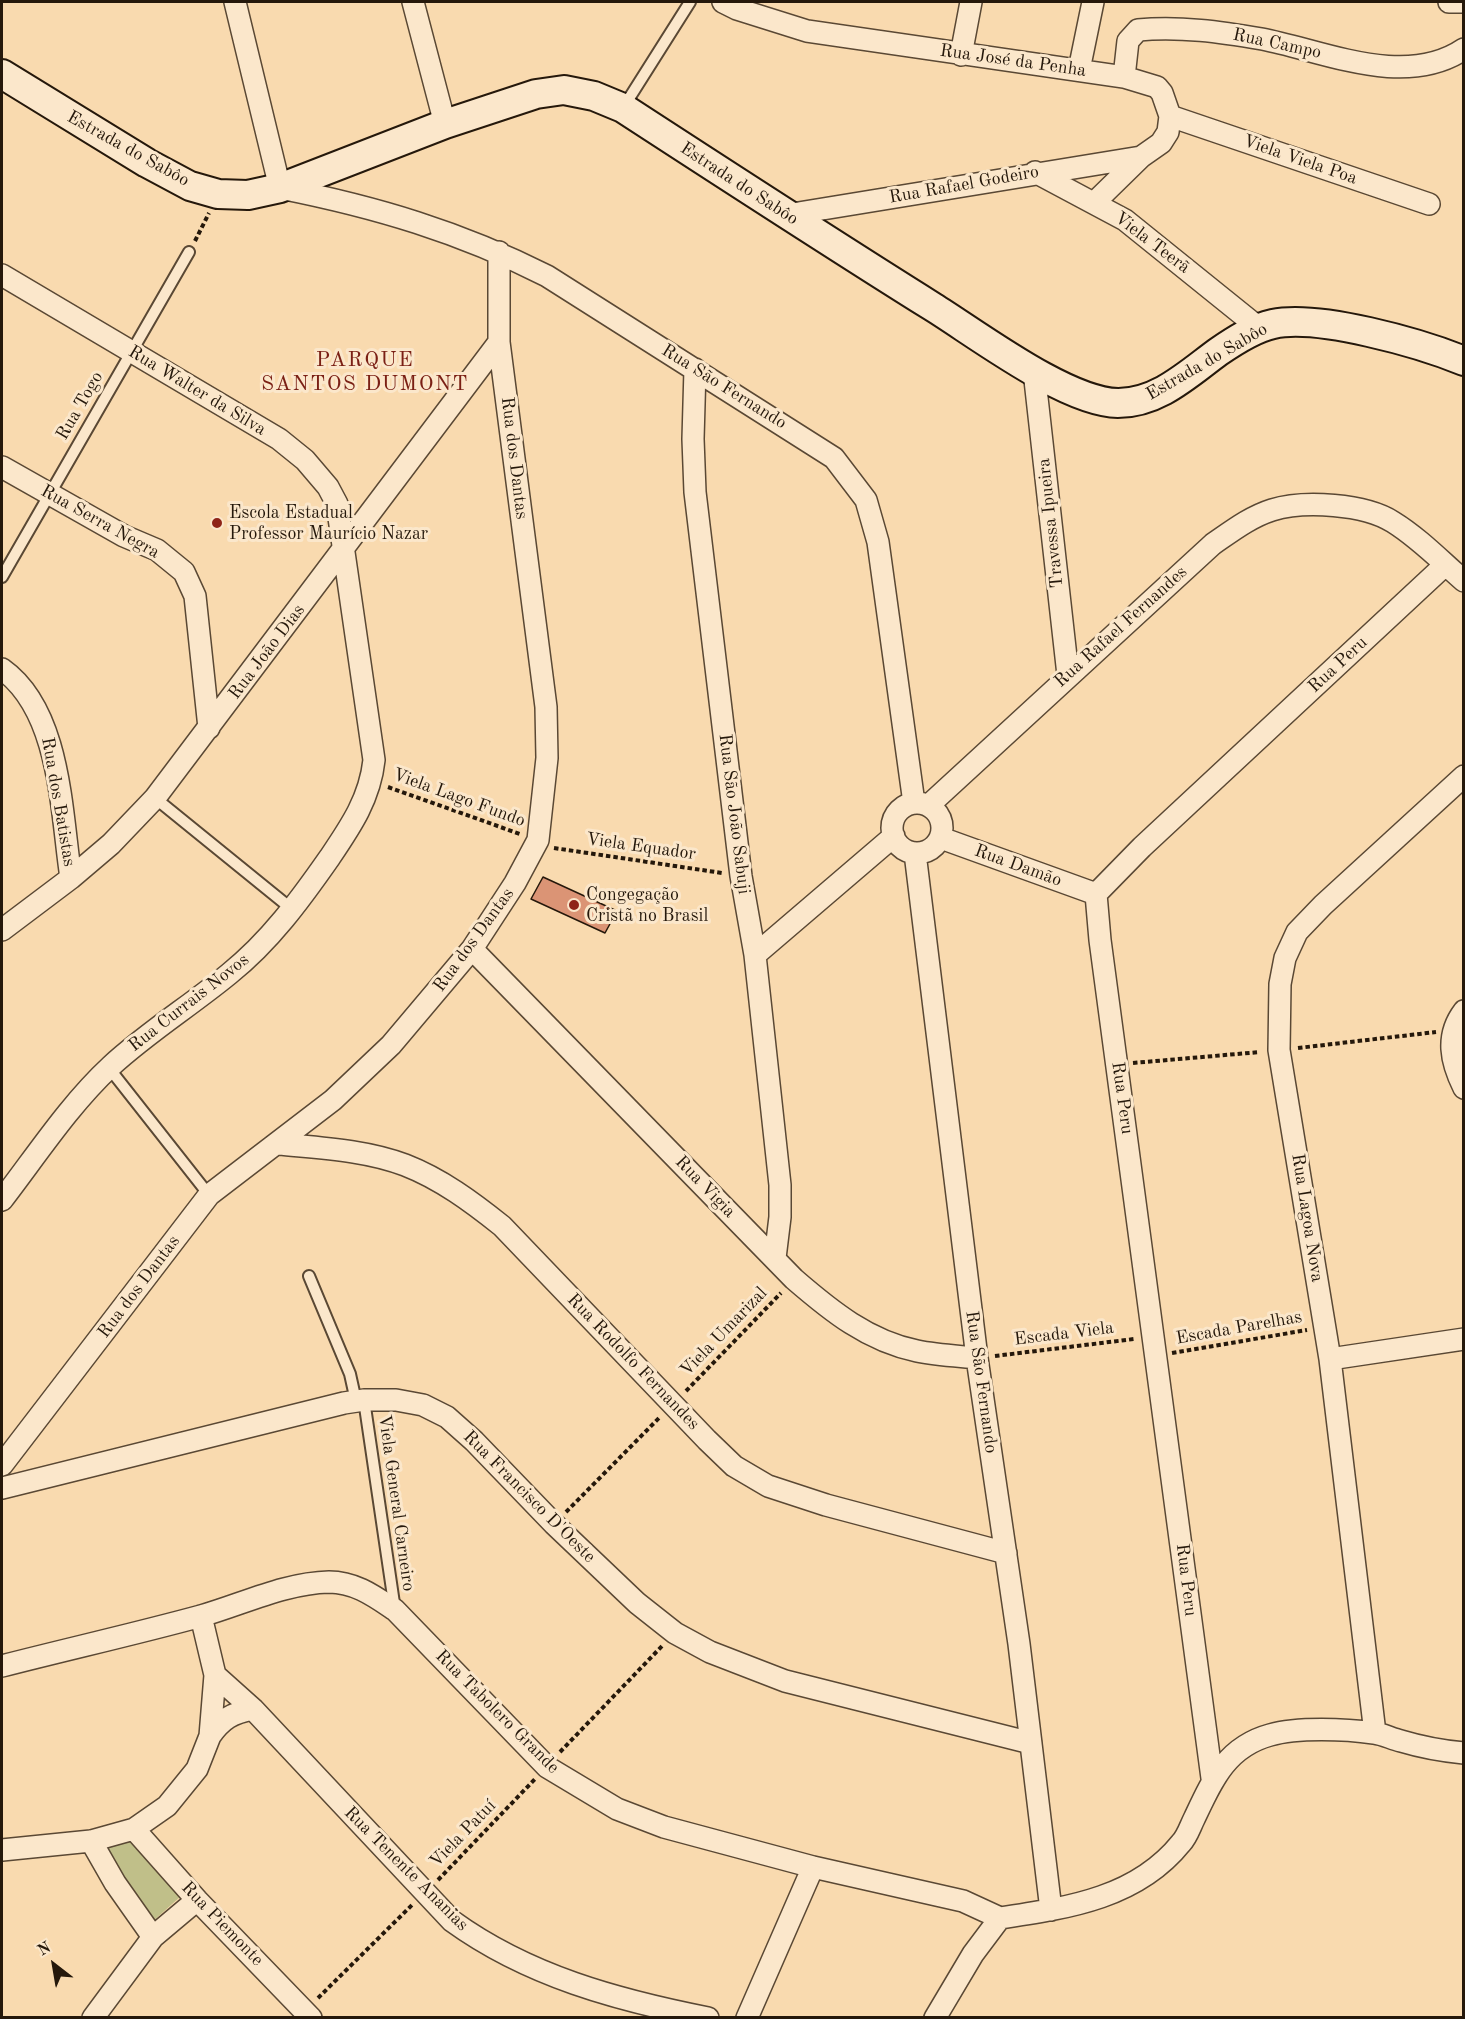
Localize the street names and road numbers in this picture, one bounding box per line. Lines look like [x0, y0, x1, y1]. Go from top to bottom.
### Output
street label: Rua Campo [1231, 24, 1323, 64]
street label: Rua José da Penha [938, 40, 1088, 82]
street label: Estrada do Sabôo [63, 106, 193, 192]
street label: Viela Viela Poa [1240, 130, 1360, 190]
street label: Estrada do Sabôo [676, 138, 802, 230]
street label: Rua Rafael Godeiro [887, 161, 1041, 209]
street label: Viela Teerã [1110, 207, 1194, 279]
street label: Estrada do Sabôo [1142, 318, 1272, 406]
street label: Rua São Fernando [657, 340, 791, 434]
street label: Rua Walter da Silva [124, 341, 270, 441]
street label: Rua Togo [52, 368, 108, 444]
street label: Rua dos Dantas [496, 396, 532, 520]
street label: Travessa Ipueira [1033, 457, 1069, 589]
street label: Rua Serra Negra [37, 480, 163, 564]
street label: Rua Rafael Fernandes [1050, 562, 1192, 692]
street label: Rua João Dias [224, 600, 310, 704]
street label: Rua Peru [1304, 632, 1372, 698]
street label: Rua São João Sabuji [713, 733, 755, 895]
street label: Rua dos Batistas [36, 736, 80, 868]
street label: Viela Lago Fundo [390, 764, 528, 832]
street label: Viela Equador [585, 829, 697, 865]
street label: Rua Damão [971, 840, 1065, 892]
street label: Rua dos Dantas [429, 884, 519, 996]
street label: Rua Currais Novos [124, 949, 254, 1057]
street label: Rua Peru [1106, 1060, 1138, 1136]
street label: Rua Vigia [670, 1151, 740, 1223]
street label: Rua Lagoa Nova [1286, 1152, 1328, 1284]
street label: Rua dos Dantas [93, 1231, 185, 1343]
street label: Viela Umarizal [676, 1283, 772, 1381]
street label: Rua Rodolfo Fernandes [562, 1289, 704, 1435]
street label: Escada Parelhas [1174, 1306, 1304, 1350]
street label: Rua São Fernando [960, 1309, 1002, 1455]
street label: Escada Viela [1013, 1317, 1115, 1351]
street label: Viela General Carneiro [373, 1413, 419, 1593]
street label: Rua Francisco D'Oeste [458, 1426, 600, 1568]
street label: Rua Peru [1171, 1542, 1201, 1618]
street label: Rua Tabolero Grande [430, 1645, 564, 1779]
street label: Viela Patuí [425, 1796, 501, 1872]
street label: Rua Tenente Ananias [339, 1802, 473, 1936]
street label: Rua Piemonte [176, 1877, 268, 1971]

